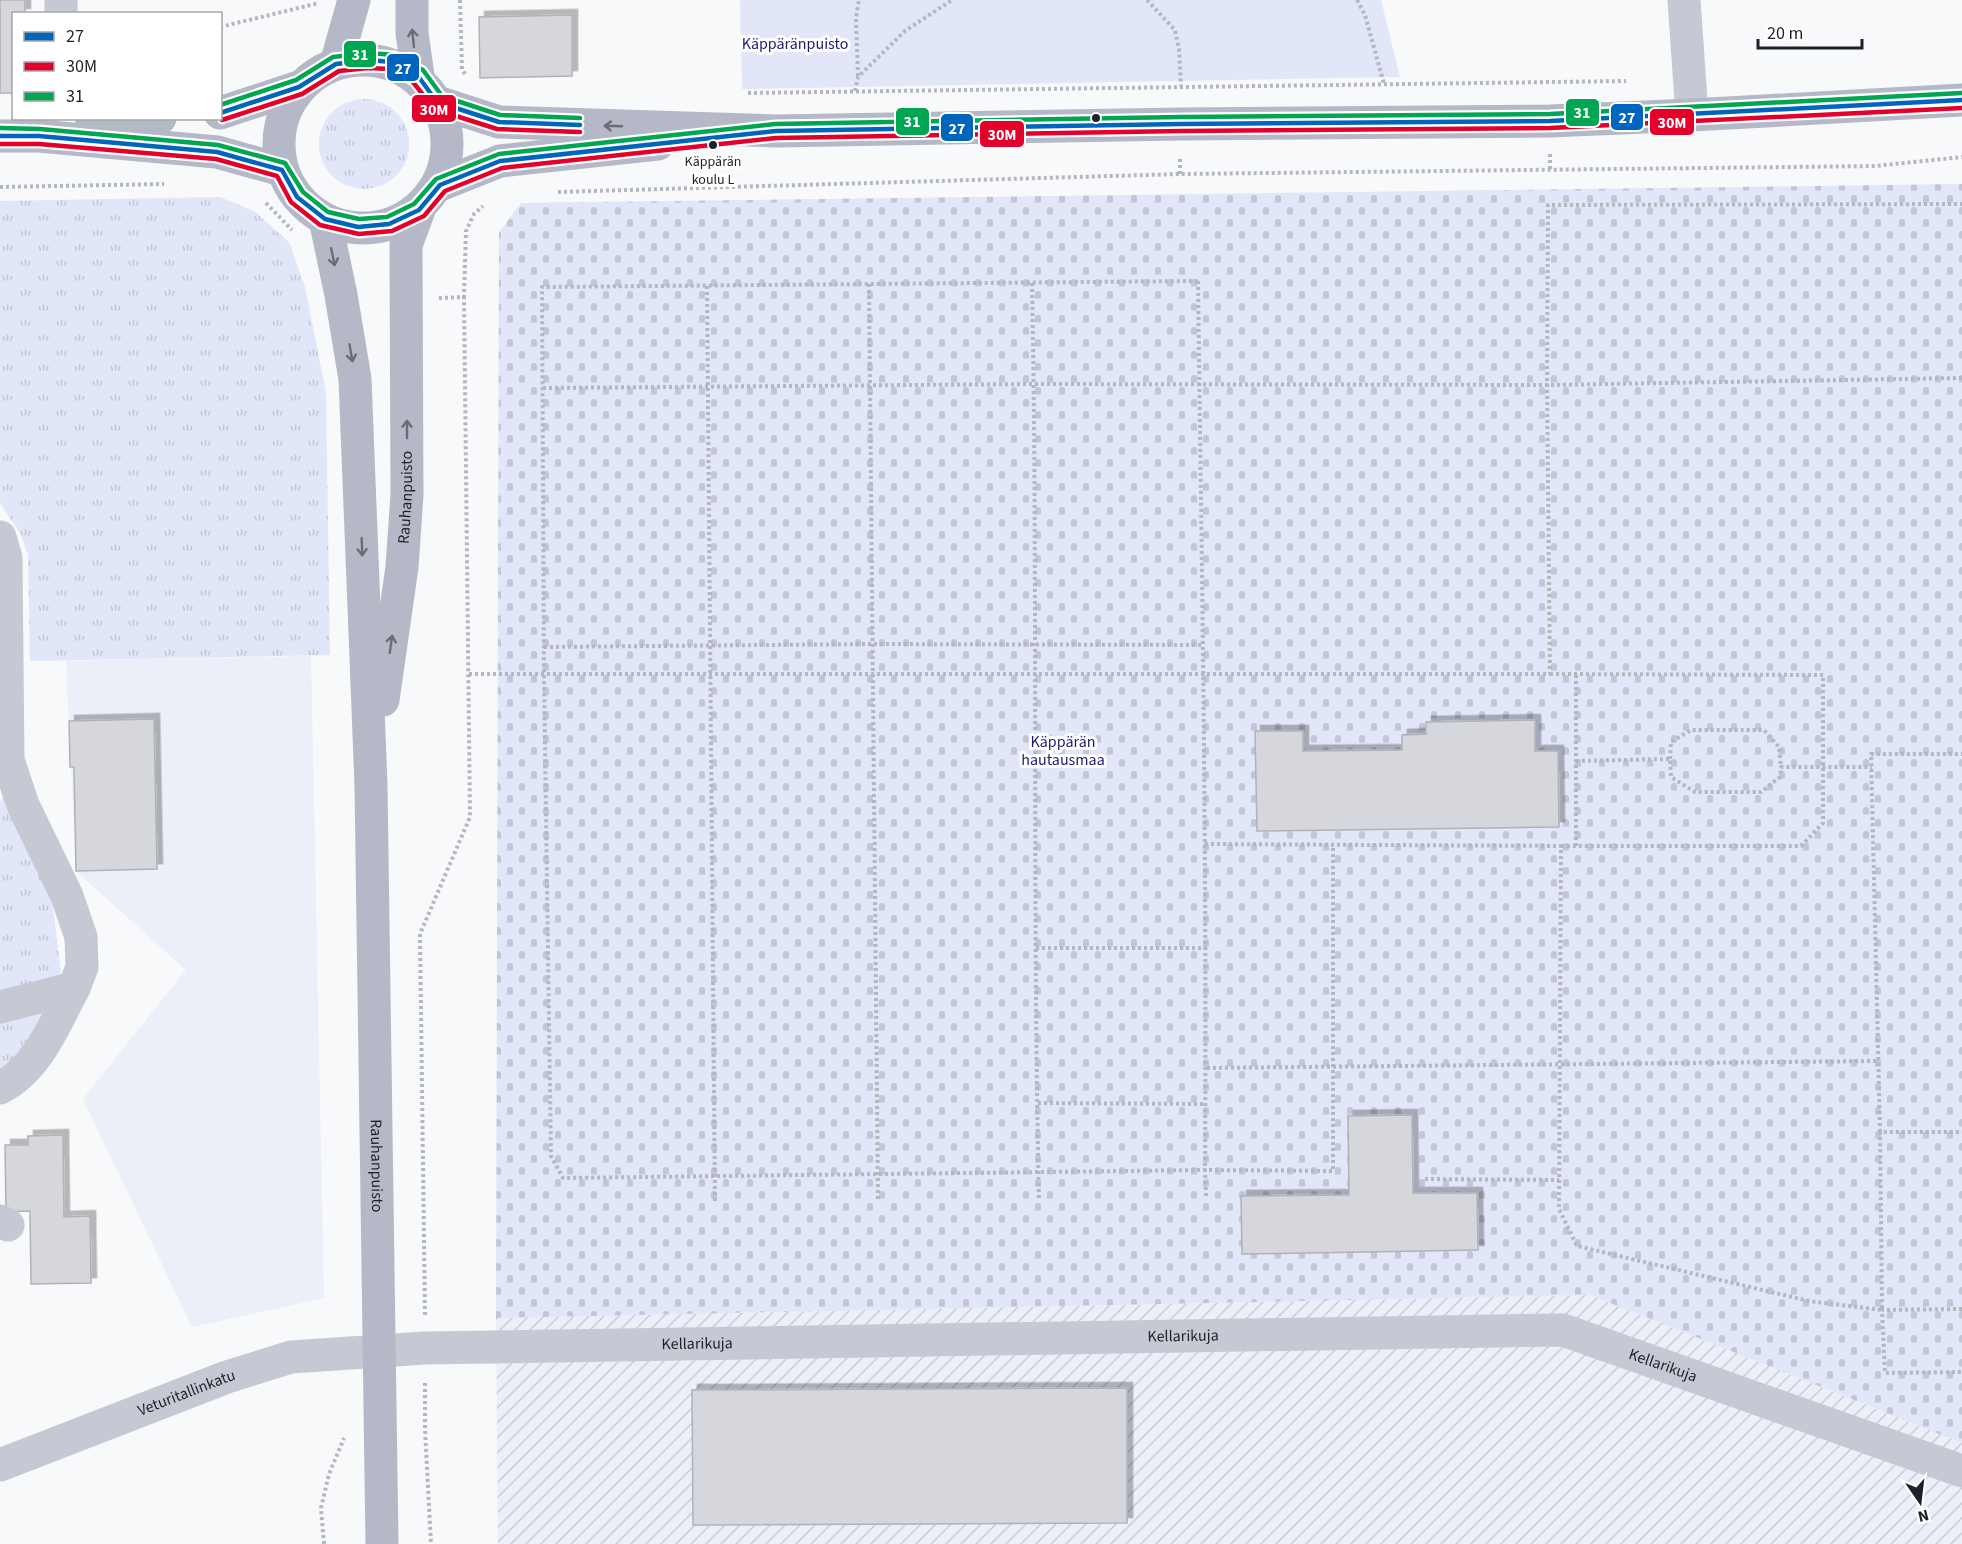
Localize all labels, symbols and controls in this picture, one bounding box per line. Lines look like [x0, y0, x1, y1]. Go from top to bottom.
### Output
legend [12, 12, 222, 120]
scale bar [1758, 12, 1862, 50]
text: 20 m [1767, 21, 1803, 46]
text: 27 [66, 24, 84, 49]
one-way arrow [407, 29, 418, 49]
park label: Käppäränpuisto [742, 33, 848, 55]
line badge: 31 [343, 40, 377, 68]
text: 31 [352, 44, 368, 66]
line badge: 27 [386, 53, 420, 82]
text: 30M [66, 54, 97, 79]
text: 27 [395, 58, 411, 80]
text: 31 [66, 84, 84, 109]
line badge: 30M [411, 94, 457, 123]
line badge: 31 [1565, 98, 1600, 127]
text: 30M [419, 99, 449, 121]
text: 31 [1574, 102, 1590, 124]
line badge: 27 [1610, 103, 1644, 131]
line badge: 31 [895, 107, 930, 136]
text: 27 [1619, 107, 1635, 129]
line badge: 30M [1649, 108, 1695, 136]
text: 31 [904, 111, 920, 133]
unlabelled marker [1090, 112, 1102, 124]
text: 30M [1657, 112, 1687, 134]
line badge: 27 [940, 113, 974, 142]
text: 27 [949, 118, 965, 140]
one-way arrow [603, 120, 623, 131]
line badge: 30M [979, 120, 1025, 148]
text: 30M [987, 124, 1017, 146]
marker: Käppärän koulu L [707, 139, 719, 151]
place label: Käppärän koulu L [685, 152, 741, 190]
one-way arrow [328, 247, 339, 266]
one-way arrow [346, 342, 357, 362]
one-way arrow [401, 420, 412, 440]
street label: Rauhanpuisto [393, 451, 418, 545]
one-way arrow [356, 537, 367, 557]
one-way arrow [385, 635, 396, 655]
park label: Käppärän hautausmaa [1021, 731, 1105, 771]
street label: Rauhanpuisto [365, 1119, 388, 1213]
street label: Kellarikuja [1147, 1324, 1219, 1348]
street label: Kellarikuja [661, 1332, 733, 1355]
street label: Kellarikuja [1626, 1343, 1700, 1388]
street label: Veturitallinkatu [134, 1364, 238, 1422]
north arrow [1890, 1472, 1950, 1532]
text: N [1916, 1504, 1931, 1528]

